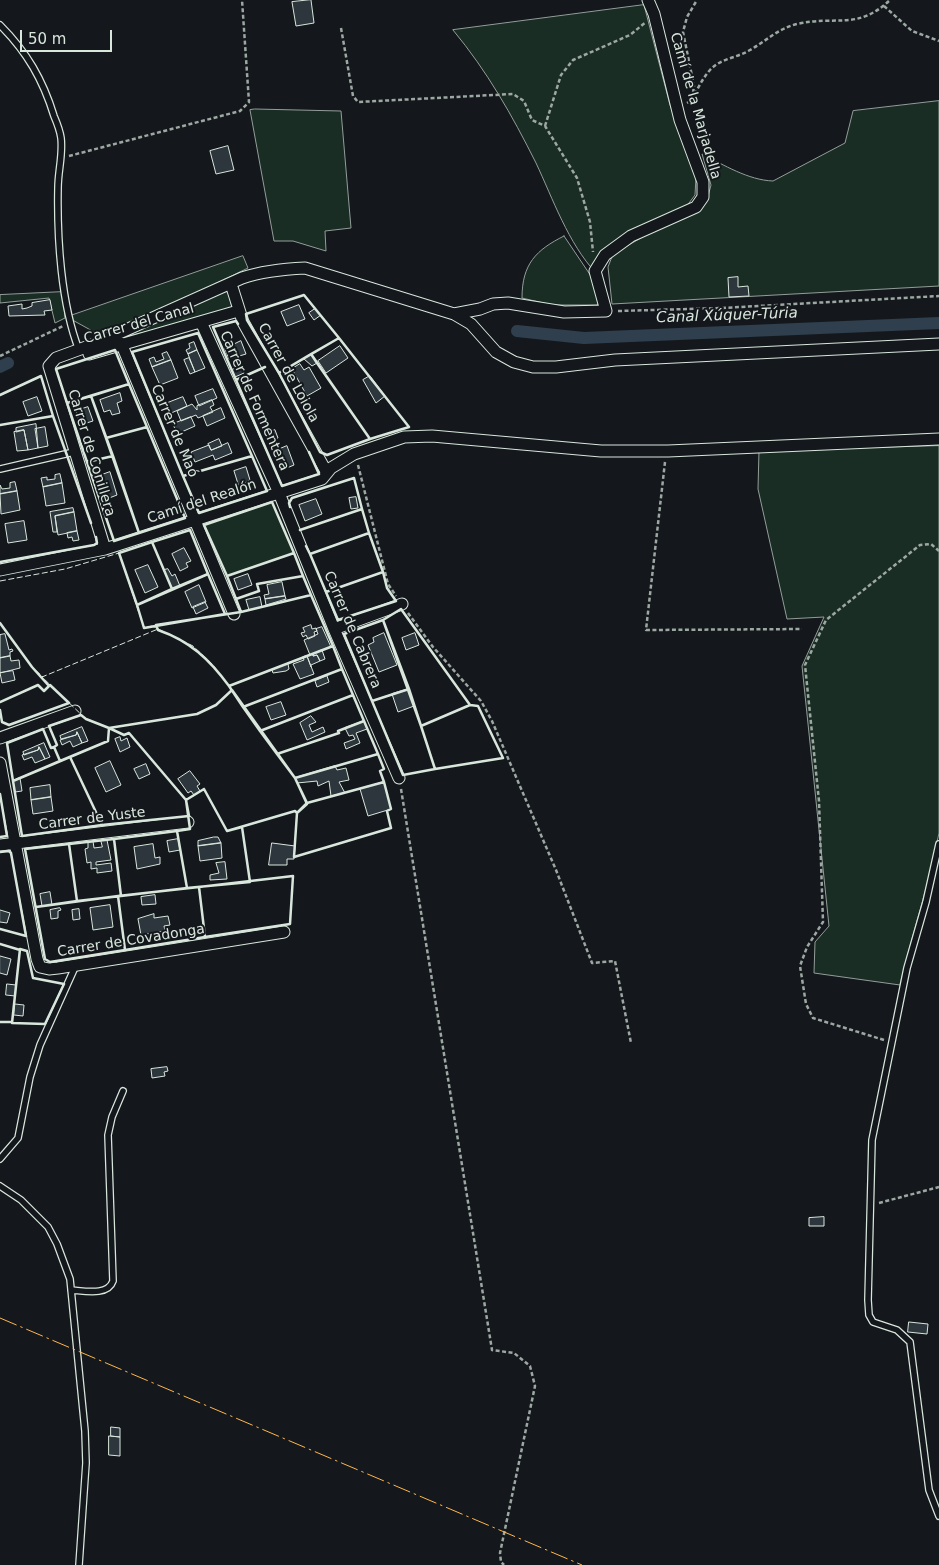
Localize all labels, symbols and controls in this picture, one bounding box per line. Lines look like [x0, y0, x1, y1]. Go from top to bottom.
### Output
scale bar [22, 20, 115, 52]
text: 50 m [28, 30, 66, 48]
street label: Camí de la Marjadella [666, 31, 724, 181]
street label: Carrer del Canal [82, 300, 196, 348]
water label: Canal Xúquer-Túria [656, 305, 798, 327]
street label: Carrer de Loiola [254, 320, 322, 426]
street label: Carrer de Formentera [216, 328, 292, 474]
street label: Carrer de Maó [147, 382, 201, 480]
street label: Carrer de Conillera [64, 387, 118, 519]
street label: Camí del Realón [145, 476, 259, 528]
street label: Carrer de Cabrera [320, 569, 384, 691]
street label: Carrer de Yuste [38, 804, 146, 834]
street label: Carrer de Covadonga [56, 921, 206, 961]

